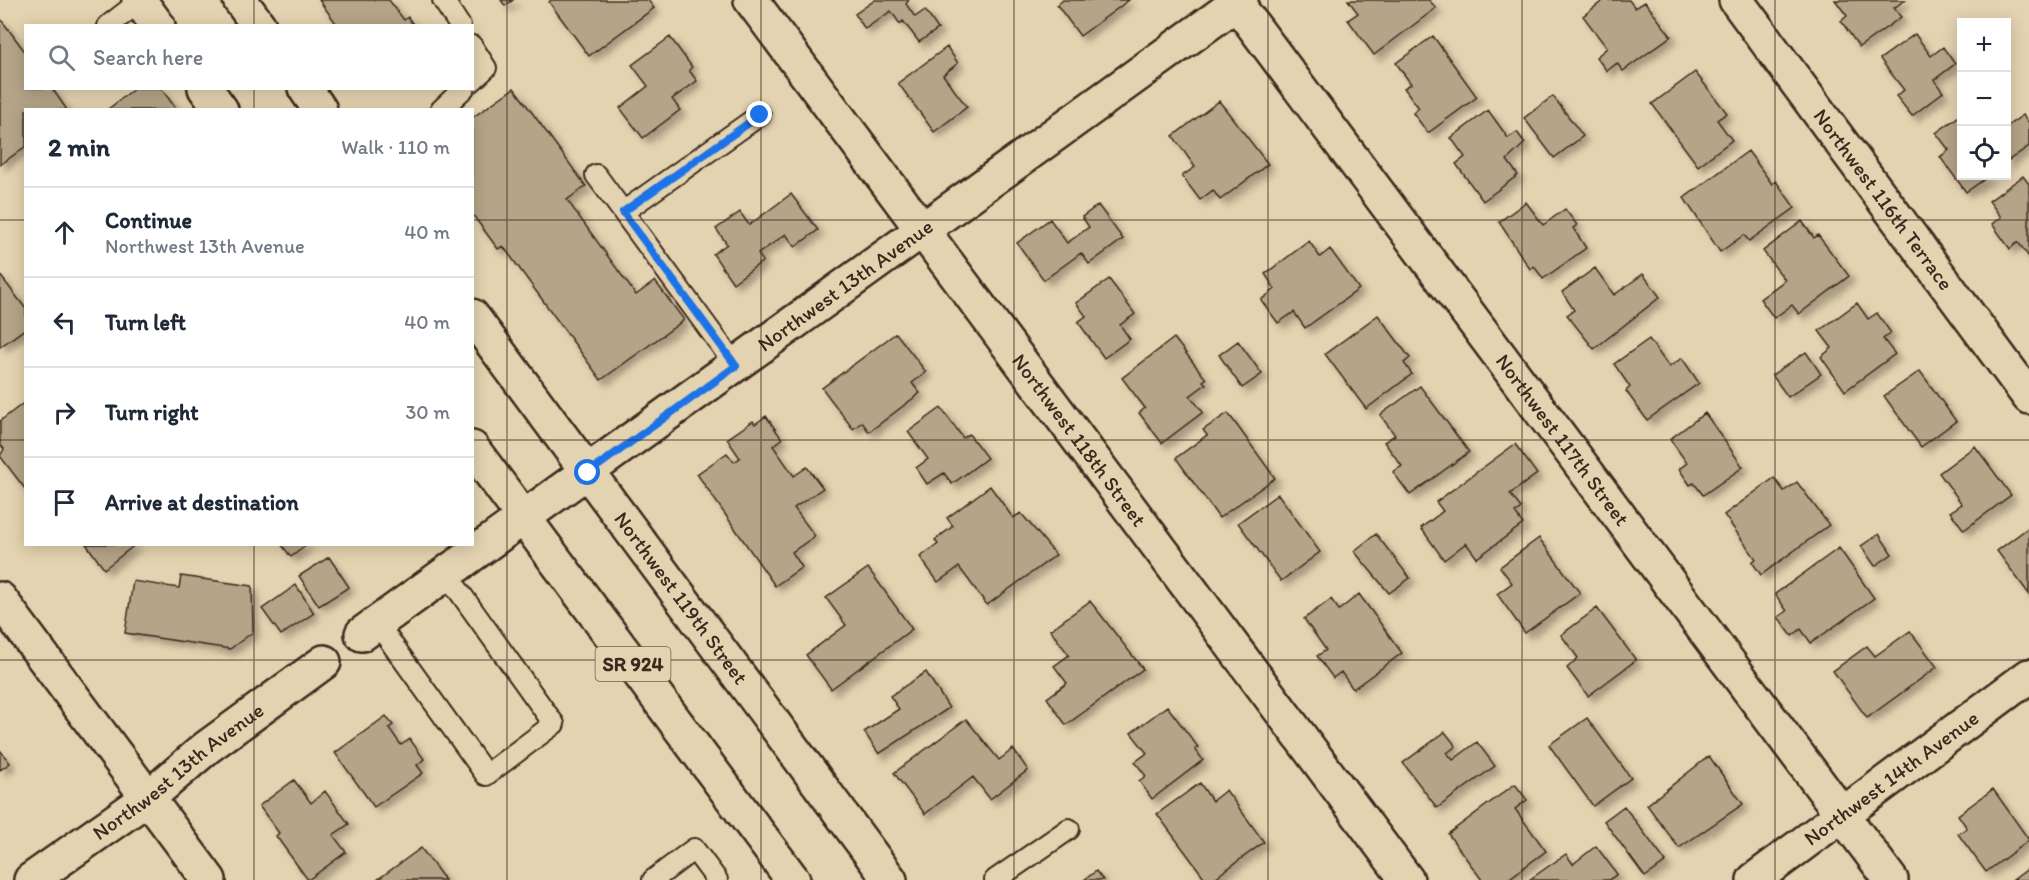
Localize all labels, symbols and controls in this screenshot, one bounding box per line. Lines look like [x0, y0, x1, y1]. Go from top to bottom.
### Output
map controls [1957, 18, 2011, 180]
button: + [1957, 18, 2011, 72]
search box [24, 24, 474, 90]
icon: search [45, 41, 78, 74]
text: Search here [93, 44, 203, 71]
button: − [1957, 72, 2011, 126]
route end [746, 101, 772, 127]
street label: Northwest 116th Terrace [1809, 104, 1959, 295]
button: locate [1957, 126, 2011, 180]
text: 2 min [48, 131, 110, 163]
text: Walk · 110 m [341, 135, 450, 159]
text: Continue [105, 207, 192, 234]
street label: Northwest 13th Avenue [753, 213, 938, 356]
icon: ahead [48, 216, 81, 249]
text: 40 m [404, 220, 450, 244]
text: Northwest 13th Avenue [105, 234, 305, 258]
icon: left [48, 306, 81, 339]
text: Turn left [105, 309, 186, 336]
text: 40 m [404, 310, 450, 334]
street label: Northwest 118th Street [1007, 349, 1152, 531]
street label: Northwest 117th Street [1491, 349, 1635, 530]
icon: right [48, 396, 81, 429]
text: Turn right [105, 399, 199, 426]
text: 30 m [405, 400, 450, 424]
route start [574, 459, 600, 485]
icon: arrive [48, 486, 81, 519]
text: Arrive at destination [105, 489, 299, 516]
street label: Northwest 119th Street [609, 507, 754, 689]
road number: SR 924 [596, 647, 670, 681]
street label: Northwest 13th Avenue [87, 697, 268, 845]
street label: Northwest 14th Avenue [1799, 705, 1983, 851]

